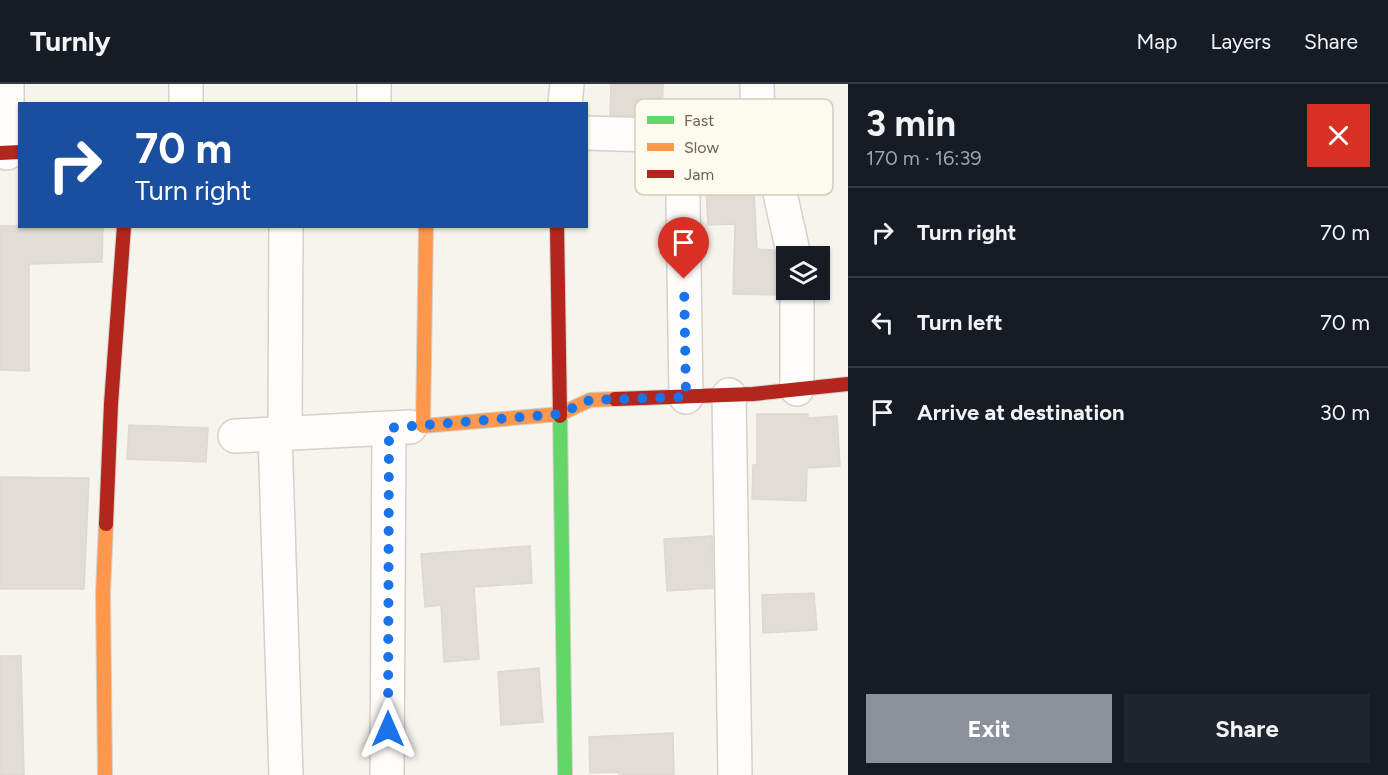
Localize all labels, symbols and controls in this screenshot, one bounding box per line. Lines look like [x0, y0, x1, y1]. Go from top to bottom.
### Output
text: Turnly [30, 24, 111, 58]
text: Map [1137, 29, 1177, 54]
text: Layers [1210, 29, 1271, 54]
text: Share [1304, 29, 1358, 54]
legend [635, 99, 833, 195]
text: 3 min [866, 102, 956, 145]
button: close [1307, 104, 1370, 167]
text: Fast [684, 111, 714, 130]
text: 70 m [135, 123, 232, 174]
icon: right [36, 126, 114, 204]
text: Slow [684, 138, 719, 157]
text: 170 m · 16:39 [866, 146, 982, 170]
text: Jam [684, 165, 714, 184]
text: Turn right [135, 174, 251, 207]
icon: right [866, 216, 899, 249]
pin [658, 217, 709, 279]
text: Turn right [917, 219, 1016, 246]
text: 70 m [1320, 219, 1370, 246]
icon: arrive [667, 226, 700, 259]
map controls [776, 246, 830, 300]
button: layers [776, 246, 830, 300]
icon: left [866, 306, 899, 339]
text: Turn left [917, 309, 1003, 336]
text: 70 m [1320, 309, 1370, 336]
icon: arrive [866, 396, 899, 429]
text: Arrive at destination [917, 399, 1125, 426]
text: 30 m [1320, 399, 1370, 426]
button: Exit [866, 694, 1112, 763]
button: Share [1124, 694, 1370, 763]
position arrow [356, 697, 420, 761]

